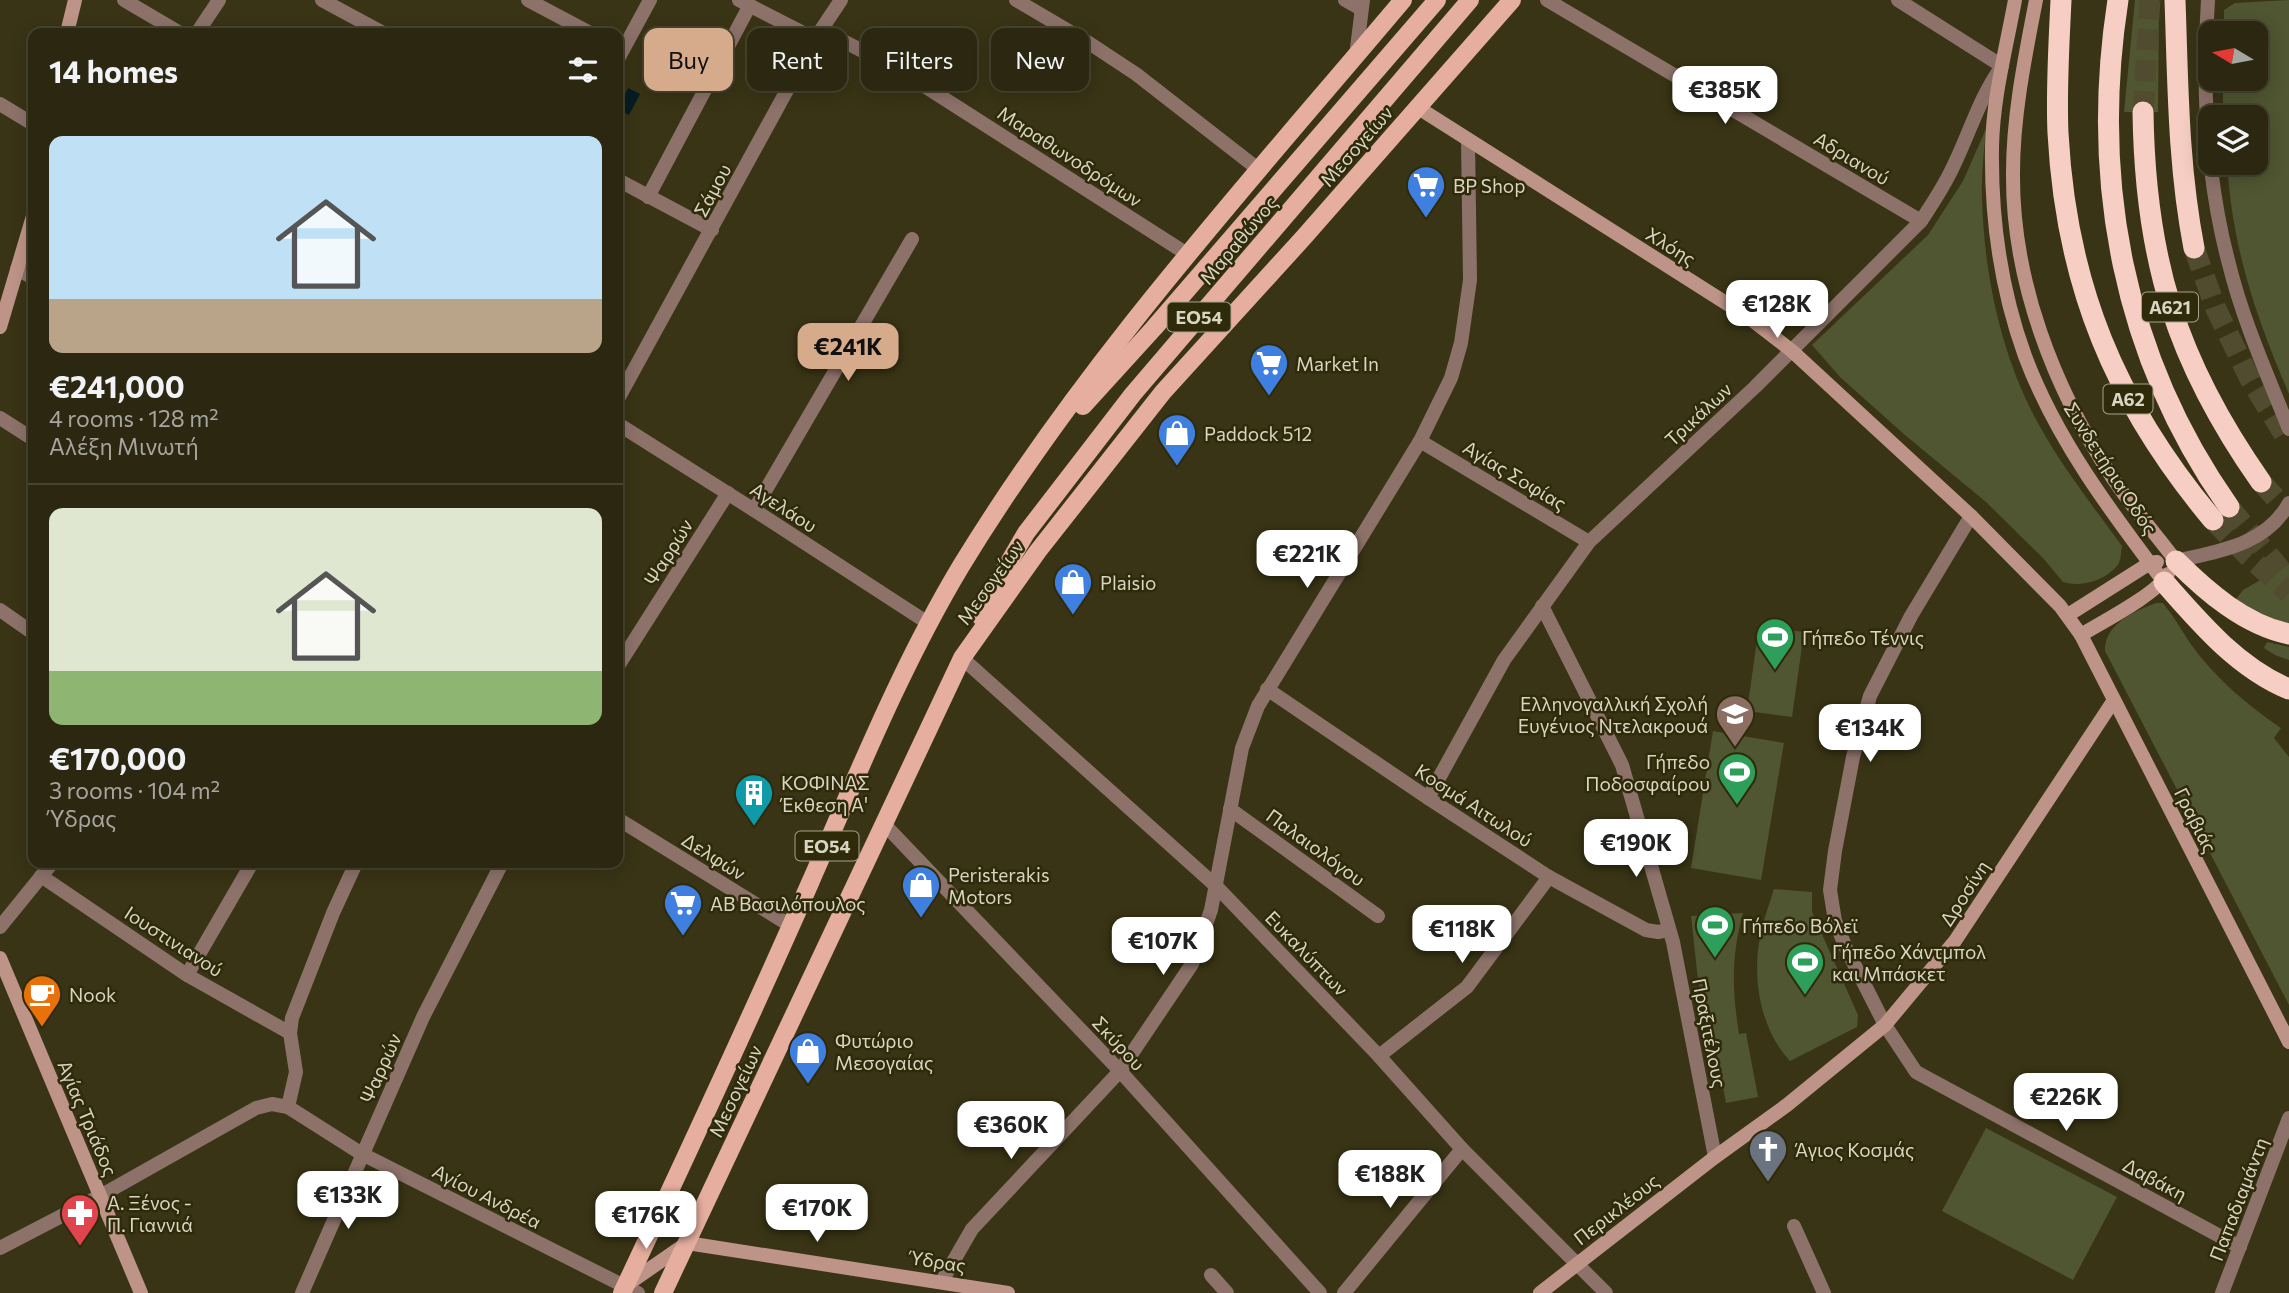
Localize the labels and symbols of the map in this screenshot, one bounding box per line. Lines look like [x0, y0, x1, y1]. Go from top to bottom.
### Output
north arrow [2198, 21, 2268, 91]
pin: €385K [1676, 66, 1774, 126]
street label: Μαραθωνοδρόμων [994, 101, 1147, 211]
street label: Μεσογείων [1315, 101, 1397, 191]
street label: Αδριανού [1810, 127, 1894, 189]
street label: Σάμου [689, 160, 735, 220]
supermarket icon: BP Shop [1405, 164, 1447, 219]
place label: BP Shop [1453, 174, 1525, 197]
street label: Μαραθώνος [1194, 191, 1282, 289]
street label: Χλόης [1642, 222, 1700, 270]
pin: €128K [1728, 280, 1826, 340]
road number: Α621 [2142, 292, 2198, 321]
road number: ΕΟ54 [1168, 302, 1230, 332]
pin: €241K [799, 324, 897, 383]
supermarket icon: Market In [1248, 342, 1290, 397]
place label: Market In [1296, 352, 1379, 375]
street label: Τρικάλων [1660, 377, 1737, 451]
road number: Α62 [2104, 384, 2152, 414]
street label: Συνδετήρια Οδός [2060, 398, 2162, 538]
shop icon: Paddock 512 [1156, 412, 1198, 467]
place label: Paddock 512 [1204, 422, 1312, 445]
street label: Αγίας Σοφίας [1459, 435, 1571, 515]
street label: Αγελάου [746, 477, 822, 537]
street label: Ψαρρών [639, 514, 698, 589]
pin: €221K [1258, 530, 1356, 590]
street label: Μεσογείων [952, 535, 1029, 629]
shop icon: Plaisio [1052, 561, 1094, 616]
place label: Plaisio [1100, 571, 1156, 594]
sports icon: Γήπεδο Τέννις [1754, 616, 1796, 671]
place label: Γήπεδο Τέννις [1802, 626, 1924, 649]
place label: Ελληνογαλλική Σχολή Ευγένιος Ντελακρουά [1518, 692, 1708, 737]
school or university icon: Ελληνογαλλική Σχολή Ευγένιος Ντελακρουά [1714, 693, 1756, 748]
pin: €134K [1821, 704, 1919, 764]
place label: Γήπεδο Ποδοσφαίρου [1585, 750, 1710, 795]
sports icon: Γήπεδο Ποδοσφαίρου [1716, 751, 1758, 806]
street label: Κοσμά Αιτωλού [1411, 759, 1537, 851]
place label: ΚΟΦΙΝΑΣ Έκθεση Α' [779, 771, 870, 816]
building icon: ΚΟΦΙΝΑΣ Έκθεση Α' [733, 772, 775, 827]
street label: Γραβιάς [2170, 784, 2222, 856]
street label: Παλαιολόγου [1262, 804, 1370, 890]
pin: €190K [1587, 820, 1685, 879]
street label: Δελφών [678, 828, 750, 885]
road number: ΕΟ54 [796, 832, 858, 860]
street label: Δροσίνη [1934, 856, 1994, 930]
place label: Peristerakis Motors [948, 863, 1050, 908]
shop icon: Peristerakis Motors [900, 864, 942, 919]
supermarket icon: ΑΒ Βασιλόπουλος [662, 882, 704, 937]
place label: ΑΒ Βασιλόπουλος [710, 892, 866, 915]
street label: Ιουστινιανού [121, 901, 227, 981]
sports icon: Γήπεδο Βόλεϊ [1694, 904, 1736, 959]
street label: Ευκαλύπτων [1261, 906, 1353, 1001]
pin: €118K [1413, 906, 1511, 965]
place label: Γήπεδο Βόλεϊ [1742, 914, 1858, 937]
pin: €107K [1114, 918, 1212, 977]
place label: Γήπεδο Χάντμπολ και Μπάσκετ [1832, 940, 1986, 985]
sports icon: Γήπεδο Χάντμπολ και Μπάσκετ [1784, 941, 1826, 996]
cafe icon: Nook [21, 973, 63, 1028]
street label: Πραξιτέλους [1688, 976, 1732, 1090]
place label: Nook [69, 983, 116, 1006]
street label: Σκύρου [1088, 1011, 1150, 1075]
street label: Ψαρρών [354, 1029, 406, 1106]
place label: Φυτώριο Μεσογαίας [835, 1029, 933, 1074]
shop icon: Φυτώριο Μεσογαίας [787, 1030, 829, 1085]
street label: Μεσογείων [704, 1041, 767, 1141]
street label: Αγίας Τριάδος [53, 1057, 123, 1179]
pin: €226K [2017, 1074, 2115, 1133]
pin: €360K [962, 1102, 1060, 1161]
church icon: Άγιος Κοσμάς [1747, 1128, 1789, 1183]
street label: Παπαδιαμάντη [2204, 1134, 2272, 1264]
place label: Άγιος Κοσμάς [1794, 1138, 1914, 1161]
pin: €188K [1341, 1150, 1439, 1210]
street label: Δαβάκη [2119, 1153, 2191, 1205]
street label: Αγίου Ανδρέα [429, 1159, 545, 1233]
street label: Περικλέους [1569, 1169, 1663, 1249]
pin: €133K [299, 1172, 397, 1231]
pin: €170K [768, 1184, 866, 1244]
place label: Α. Ξένος - Π. Γιαννιά [107, 1191, 193, 1236]
pharmacy icon: Α. Ξένος - Π. Γιαννιά [59, 1192, 101, 1247]
pin: €176K [597, 1192, 695, 1251]
street label: Ύδρας [906, 1245, 967, 1277]

